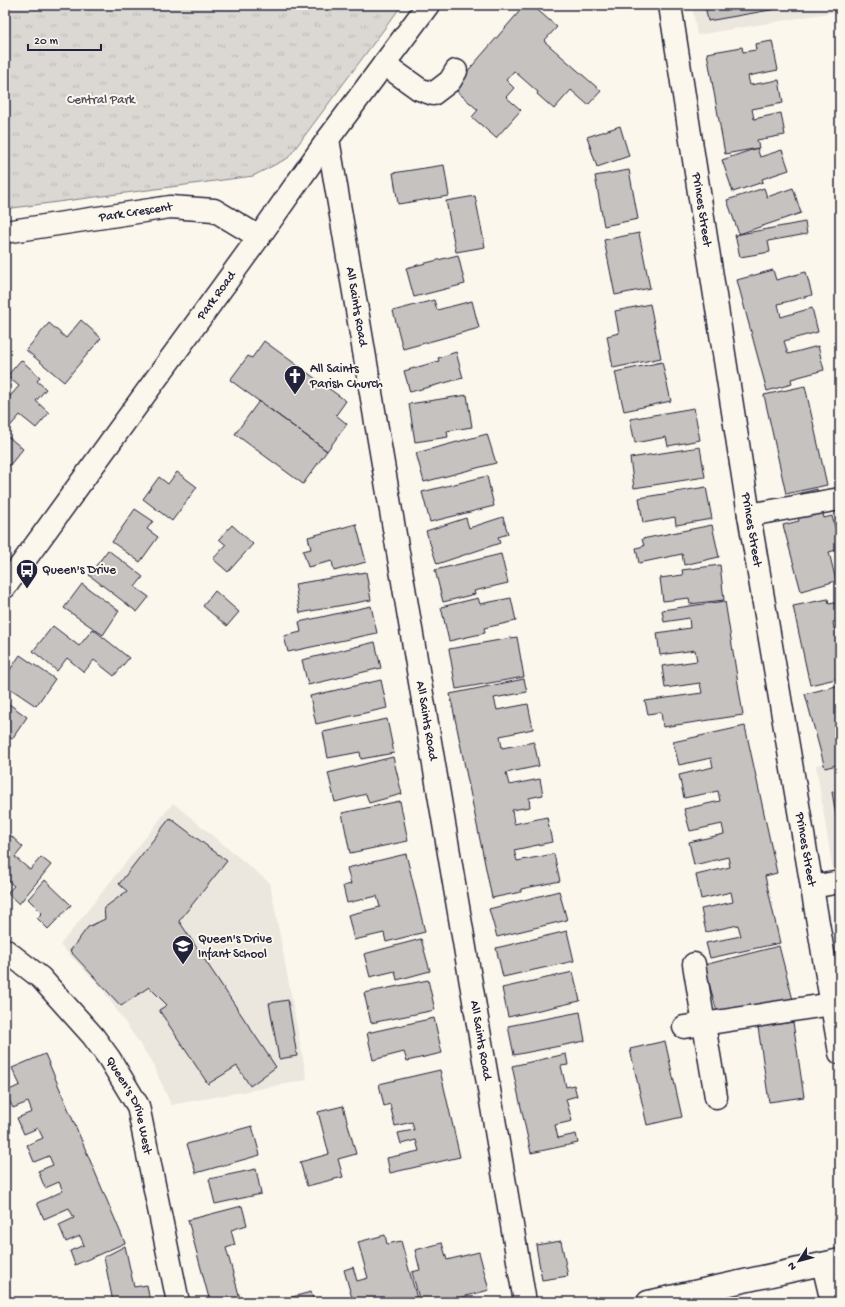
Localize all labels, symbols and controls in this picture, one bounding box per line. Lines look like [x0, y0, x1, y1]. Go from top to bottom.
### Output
scale bar [28, 26, 101, 52]
text: 20 m [34, 35, 59, 49]
park label: Central Park [67, 93, 136, 108]
street label: Princes Street [688, 171, 715, 249]
street label: Park Crescent [97, 199, 175, 225]
street label: All Saints Road [342, 266, 371, 349]
street label: Park Road [193, 267, 240, 324]
place label: All Saints Parish Church [309, 362, 383, 392]
church icon: All Saints Parish Church [282, 363, 308, 396]
street label: Princes Street [738, 491, 765, 569]
bus stop icon: Queen's Drive [14, 557, 40, 590]
place label: Queen's Drive [42, 563, 116, 578]
street label: All Saints Road [412, 680, 441, 763]
street label: Princes Street [792, 810, 819, 889]
place label: Queen's Drive Infant School [198, 932, 272, 962]
school or university icon: Queen's Drive Infant School [170, 933, 196, 966]
street label: All Saints Road [467, 999, 495, 1082]
street label: Queen's Drive West [102, 1054, 155, 1157]
north arrow [779, 1241, 819, 1281]
text: N [786, 1259, 799, 1272]

